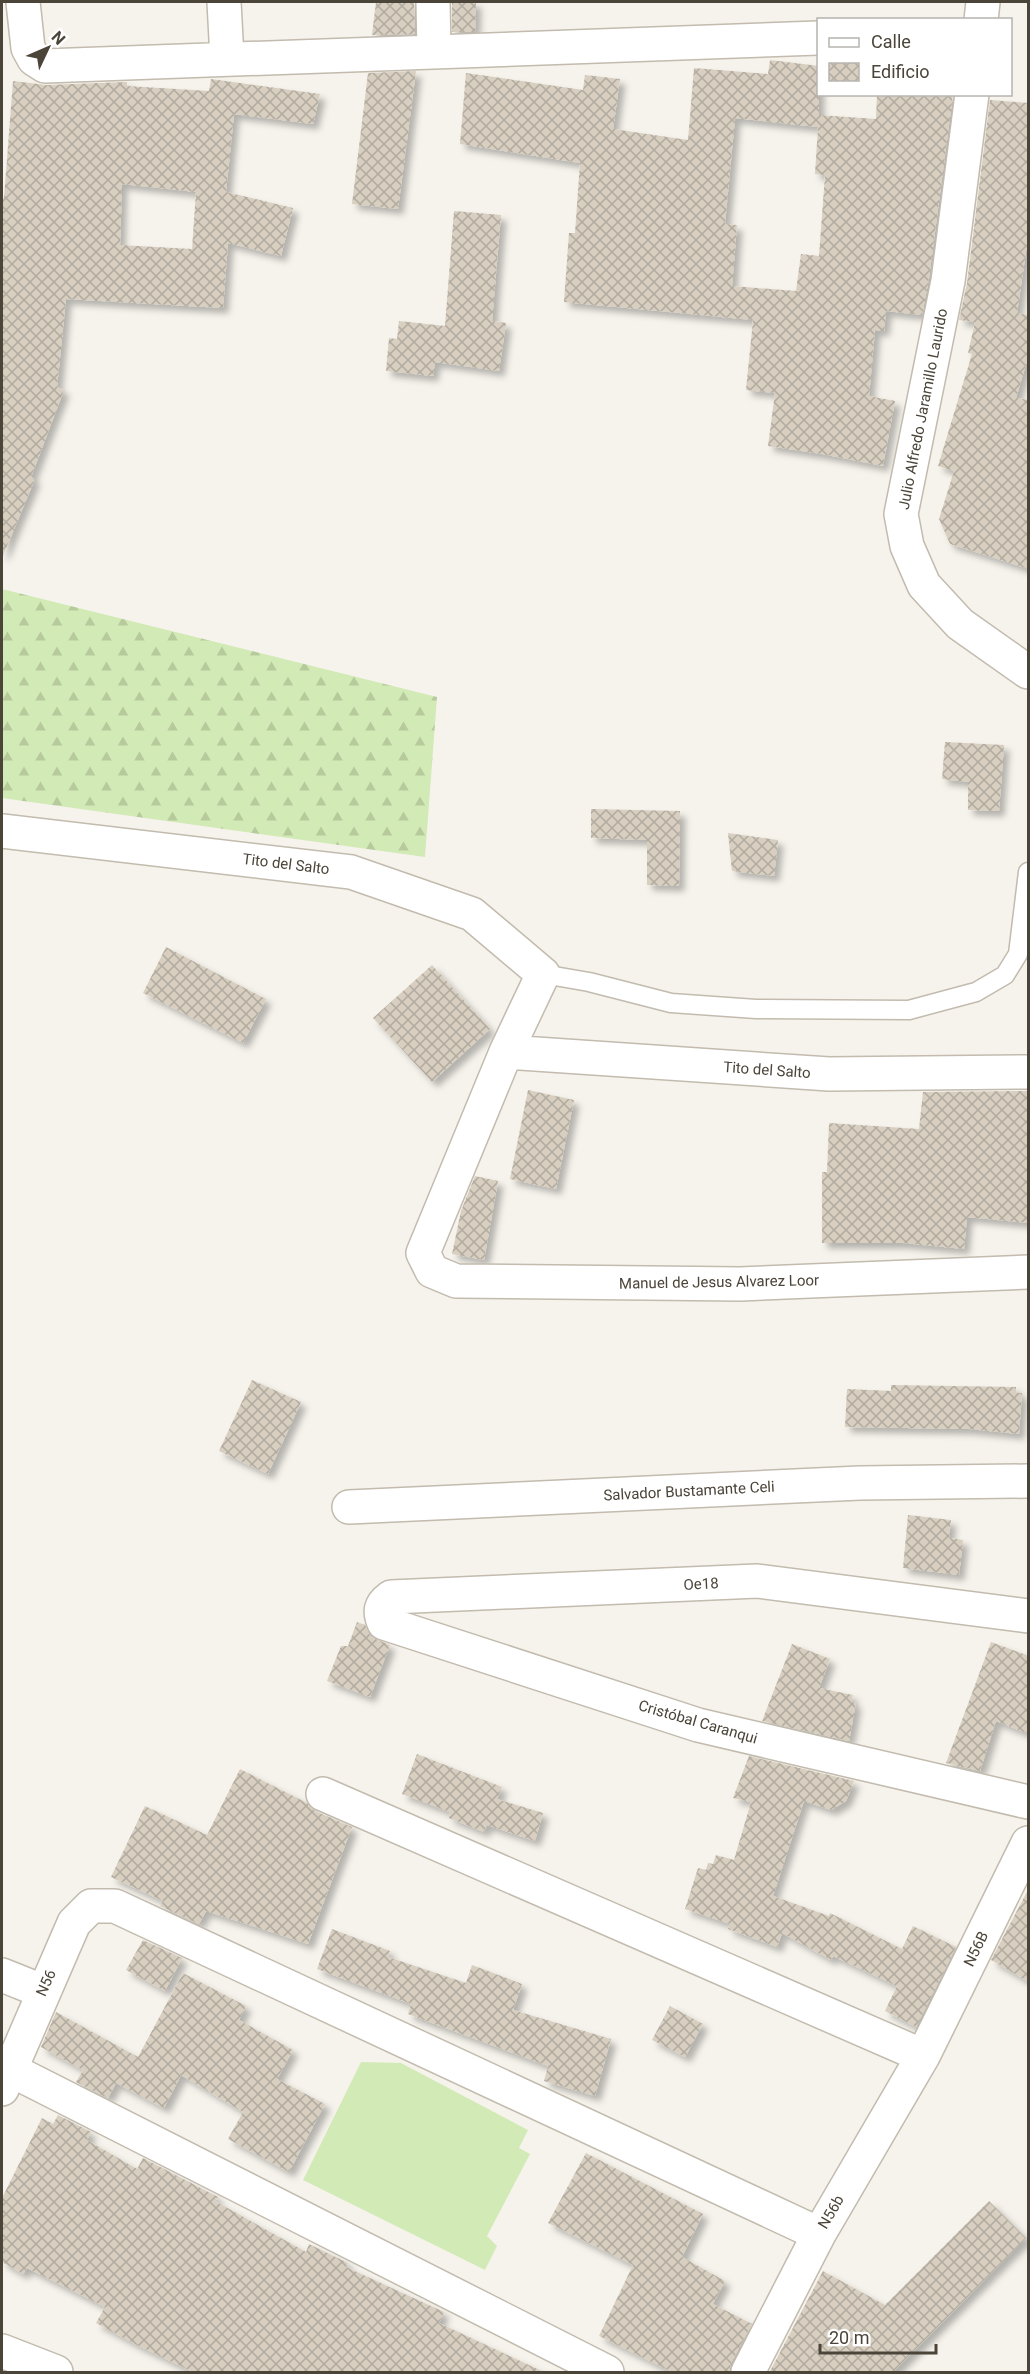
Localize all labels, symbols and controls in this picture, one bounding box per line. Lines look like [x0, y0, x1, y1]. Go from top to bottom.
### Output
north arrow [18, 18, 78, 78]
legend [817, 18, 1012, 96]
text: N [48, 27, 69, 49]
text: Calle [871, 31, 911, 52]
text: Edificio [871, 61, 930, 82]
street label: Julio Alfredo Jaramillo Laurido [895, 307, 951, 511]
street label: Tito del Salto [242, 850, 330, 878]
street label: Tito del Salto [723, 1058, 811, 1082]
street label: Manuel de Jesus Alvarez Loor [619, 1271, 819, 1293]
street label: Salvador Bustamante Celi [603, 1478, 775, 1504]
street label: Oe18 [683, 1574, 719, 1594]
street label: Cristóbal Caranqui [636, 1696, 760, 1748]
street label: N56B [960, 1928, 992, 1970]
street label: N56 [32, 1967, 60, 1999]
street label: N56b [814, 2192, 848, 2232]
scale bar [820, 2317, 936, 2355]
text: 20 m [829, 2327, 869, 2348]

